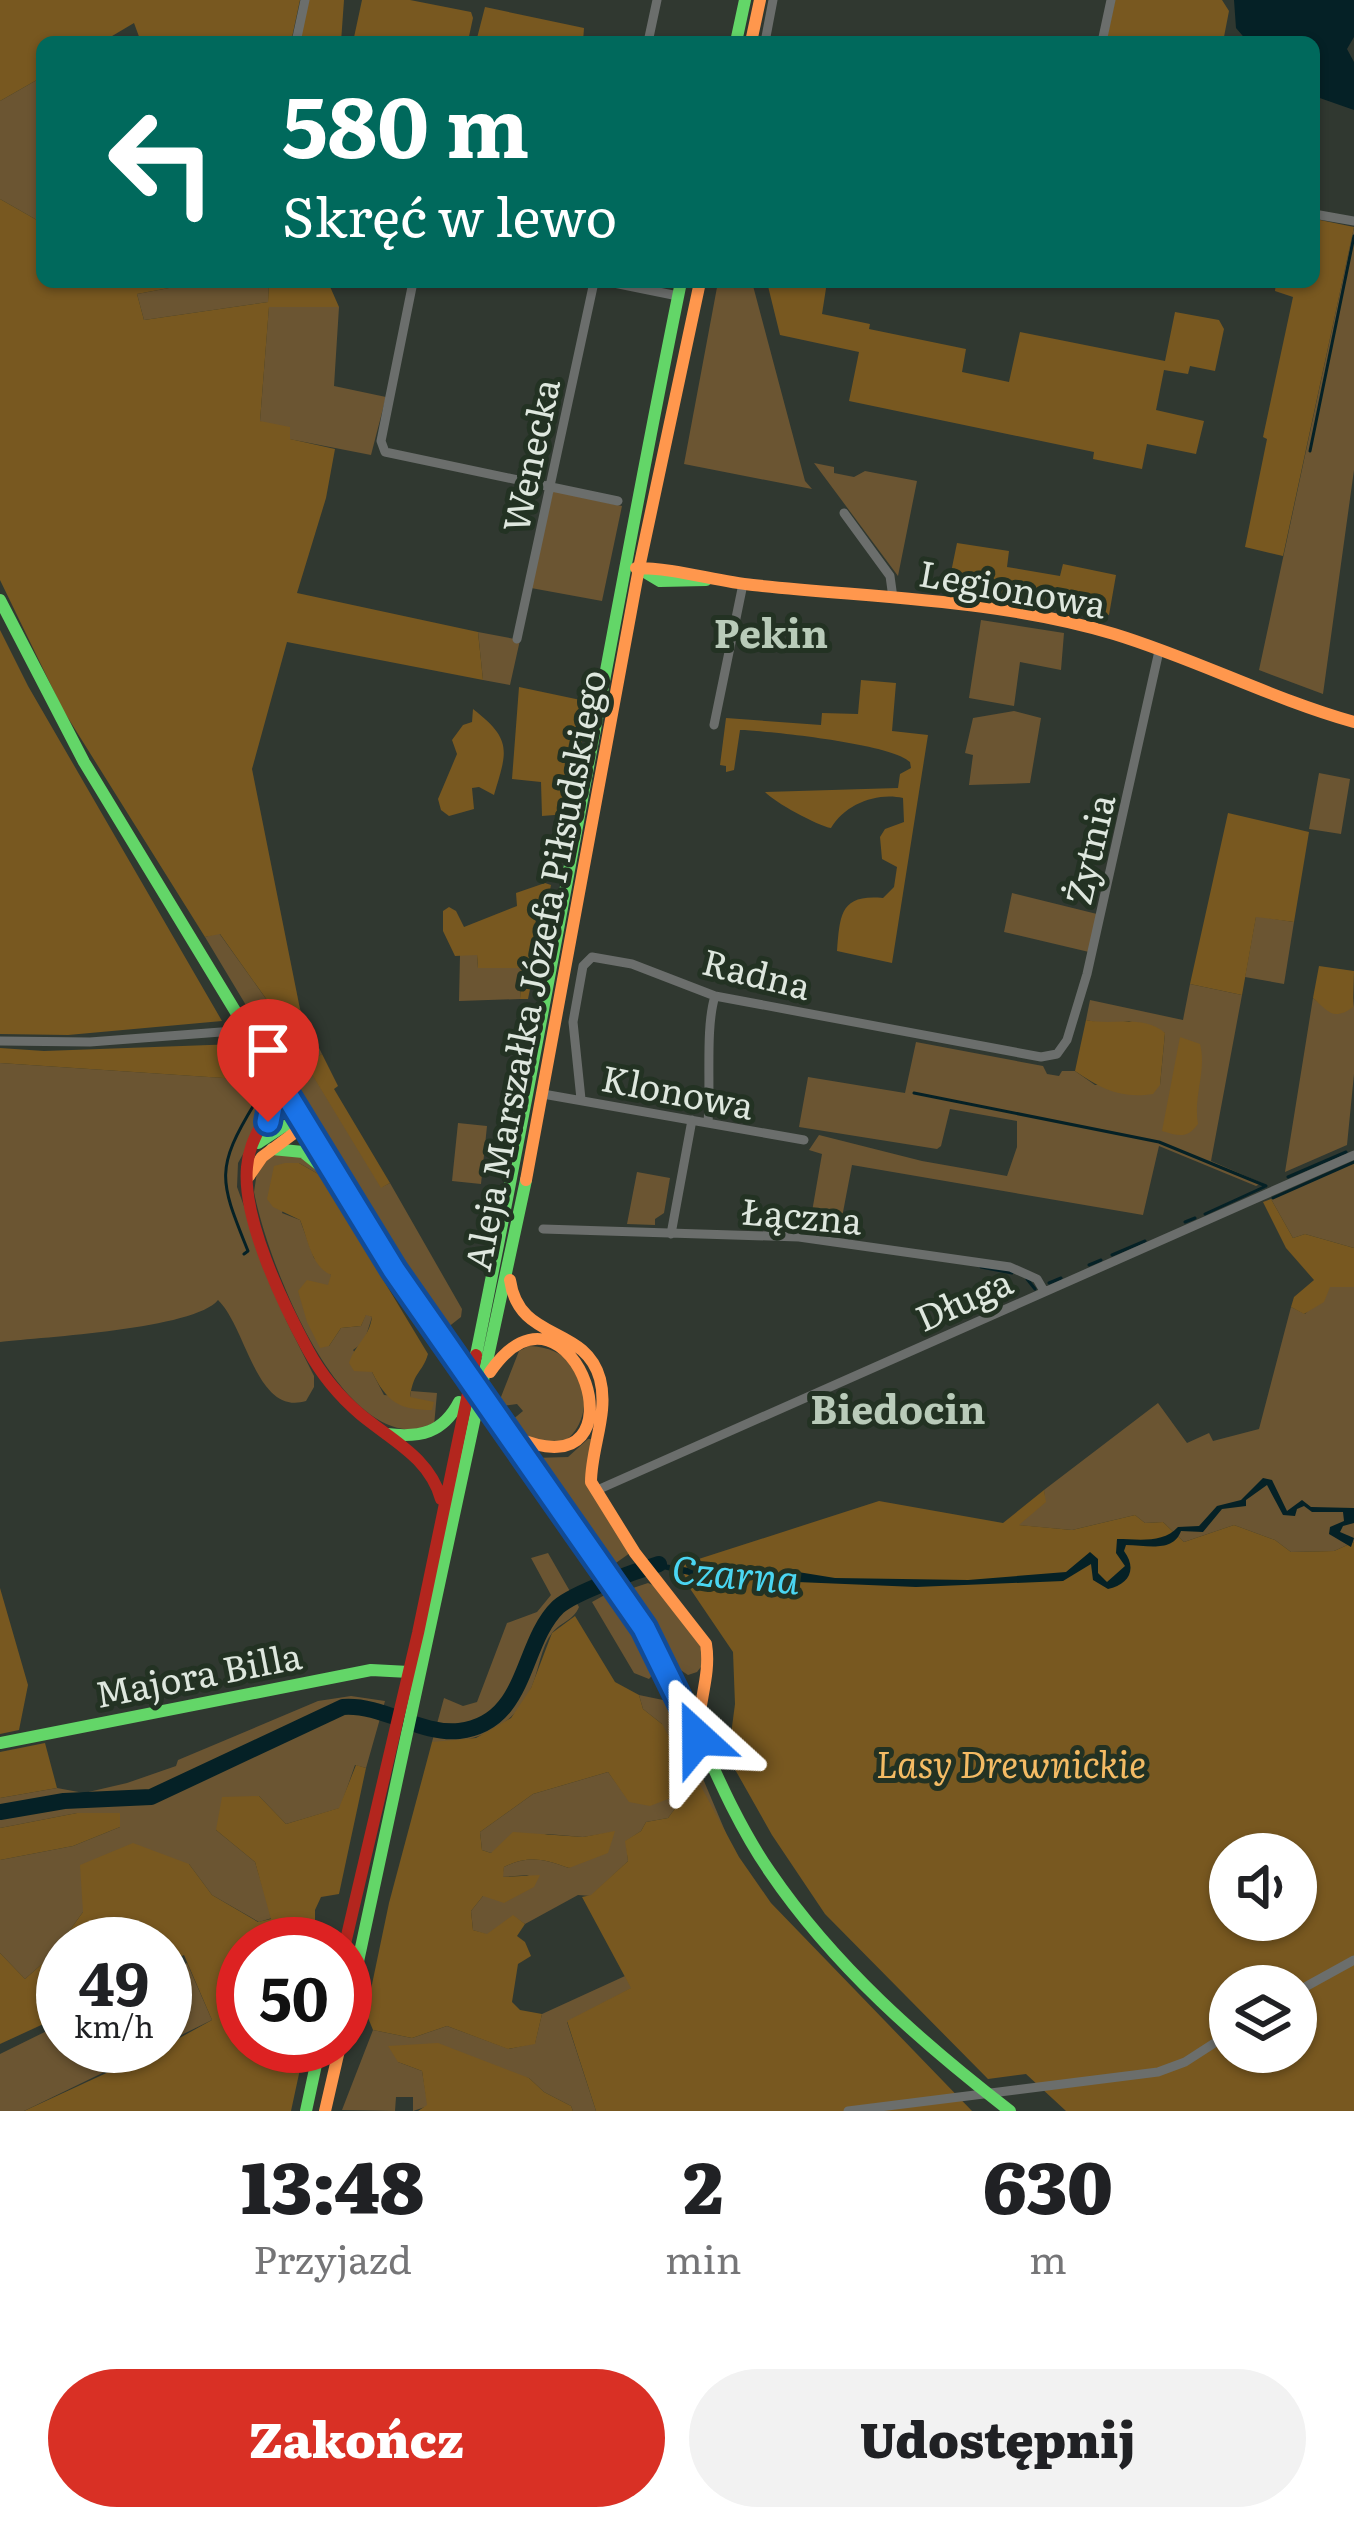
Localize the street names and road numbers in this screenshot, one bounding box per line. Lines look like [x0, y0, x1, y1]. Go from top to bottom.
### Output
street label: Wenecka [487, 373, 571, 537]
street label: Legionowa [915, 545, 1111, 630]
street label: Aleja Marszałka Józefa Piłsudskiego [449, 665, 617, 1275]
street label: Żytnia [1050, 788, 1127, 910]
street label: Radna [697, 933, 817, 1011]
street label: Klonowa [597, 1049, 759, 1131]
street label: Łączna [740, 1182, 865, 1246]
street label: Długa [906, 1253, 1020, 1343]
street label: Majora Billa [90, 1627, 306, 1719]

